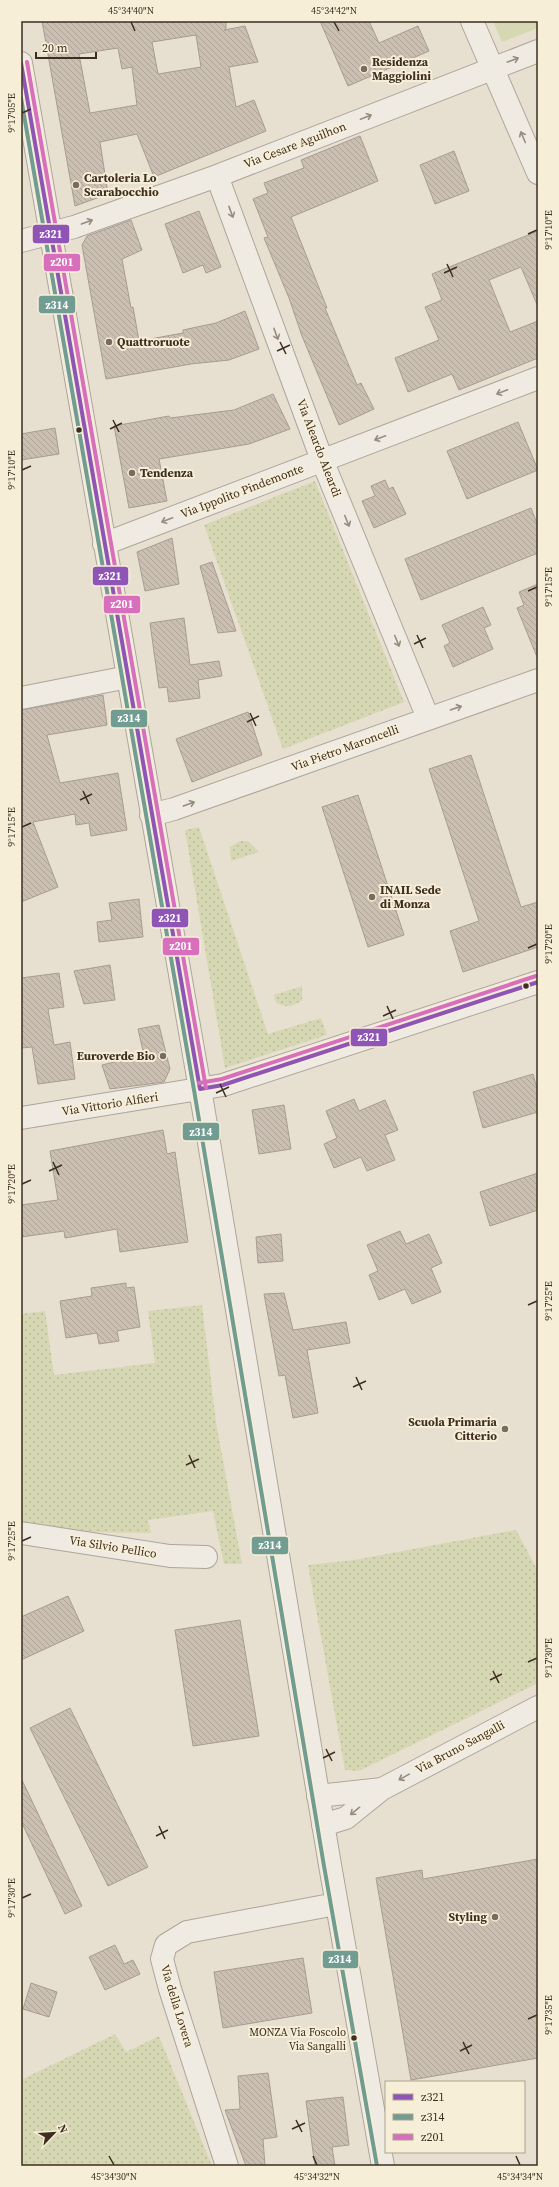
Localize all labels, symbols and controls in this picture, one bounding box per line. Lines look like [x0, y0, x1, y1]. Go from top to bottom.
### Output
text: 45°34'40"N [108, 4, 154, 17]
text: 45°34'42"N [311, 4, 357, 17]
scale bar [36, 34, 96, 60]
text: 20 m [42, 40, 68, 56]
place label: Residenza Maggiolini [372, 54, 431, 84]
one-way arrow [507, 55, 519, 63]
marker: Residenza Maggiolini [359, 64, 369, 74]
text: 9°17'05"E [5, 93, 18, 133]
one-way arrow [359, 113, 371, 121]
street label: Via Cesare Aguilhon [242, 118, 348, 172]
one-way arrow [518, 132, 526, 144]
place label: Cartoleria Lo Scarabocchio [84, 170, 159, 200]
marker: Cartoleria Lo Scarabocchio [71, 180, 81, 190]
one-way arrow [228, 206, 235, 219]
text: 9°17'10"E [542, 210, 555, 250]
one-way arrow [80, 218, 93, 225]
line badge: z321 [32, 224, 70, 244]
text: z321 [40, 227, 63, 242]
line badge: z201 [43, 253, 81, 272]
text: z201 [51, 255, 74, 270]
line badge: z314 [38, 295, 76, 314]
text: z314 [46, 298, 69, 313]
one-way arrow [273, 328, 281, 340]
place label: Quattroruote [117, 334, 190, 350]
marker: Quattroruote [104, 337, 114, 347]
one-way arrow [496, 388, 508, 396]
street label: Via Aleardo Aleardi [293, 397, 345, 500]
unlabelled marker [74, 425, 84, 435]
one-way arrow [375, 435, 387, 443]
text: 9°17'10"E [5, 450, 18, 490]
street label: Via Ippolito Pindemonte [178, 460, 306, 522]
place label: Tendenza [140, 465, 194, 481]
marker: Tendenza [127, 468, 137, 478]
one-way arrow [344, 515, 352, 527]
one-way arrow [162, 516, 174, 524]
line badge: z321 [92, 566, 129, 586]
text: 9°17'15"E [542, 567, 555, 607]
text: z321 [99, 569, 122, 584]
line badge: z201 [103, 595, 141, 614]
text: z201 [111, 597, 134, 612]
one-way arrow [393, 635, 401, 647]
one-way arrow [450, 704, 463, 711]
line badge: z314 [110, 709, 148, 728]
text: z314 [118, 711, 141, 726]
street label: Via Pietro Maroncelli [289, 721, 401, 775]
one-way arrow [182, 799, 194, 807]
text: 9°17'15"E [5, 807, 18, 847]
place label: INAIL Sede di Monza [380, 882, 441, 912]
marker: INAIL Sede di Monza [367, 892, 377, 902]
line badge: z321 [151, 908, 189, 928]
text: z321 [159, 911, 182, 926]
text: 9°17'20"E [542, 924, 555, 964]
line badge: z201 [162, 937, 200, 956]
text: z201 [170, 939, 193, 954]
unlabelled marker [521, 981, 531, 991]
line badge: z321 [350, 1028, 388, 1047]
text: z321 [358, 1030, 381, 1045]
place label: Euroverde Bio [77, 1048, 155, 1064]
marker: Euroverde Bio [158, 1051, 168, 1061]
street label: Via Vittorio Alfieri [61, 1088, 160, 1120]
line badge: z314 [182, 1122, 220, 1141]
text: z314 [190, 1125, 213, 1140]
text: 9°17'20"E [5, 1164, 18, 1204]
text: 9°17'25"E [542, 1281, 555, 1321]
place label: Scuola Primaria Citterio [408, 1414, 498, 1444]
marker: Scuola Primaria Citterio [500, 1424, 510, 1434]
text: 9°17'25"E [5, 1521, 18, 1561]
street label: Via Silvio Pellico [68, 1532, 158, 1562]
line badge: z314 [251, 1536, 289, 1555]
text: z314 [259, 1538, 282, 1553]
text: 9°17'30"E [542, 1638, 555, 1678]
street label: Via Bruno Sangalli [413, 1717, 508, 1777]
one-way arrow [398, 1774, 410, 1781]
one-way arrow [349, 1807, 360, 1815]
text: 9°17'30"E [5, 1878, 18, 1918]
place label: Styling [449, 1909, 487, 1925]
marker: Styling [490, 1912, 500, 1922]
line badge: z314 [322, 1950, 359, 1969]
text: z314 [329, 1952, 352, 1967]
street label: Via della Lovera [157, 1963, 197, 2050]
text: 9°17'35"E [542, 1995, 555, 2035]
place label: MONZA Via Foscolo Via Sangalli [249, 2025, 346, 2054]
marker: MONZA Via Foscolo Via Sangalli [349, 2033, 359, 2043]
legend [385, 2081, 525, 2153]
text: z321 [421, 2089, 444, 2105]
text: z314 [421, 2109, 444, 2125]
north arrow [34, 2113, 74, 2153]
text: N [54, 2122, 71, 2136]
text: z201 [421, 2129, 444, 2145]
text: 45°34'30"N [91, 2170, 137, 2183]
text: 45°34'32"N [294, 2170, 340, 2183]
text: 45°34'34"N [497, 2170, 543, 2183]

